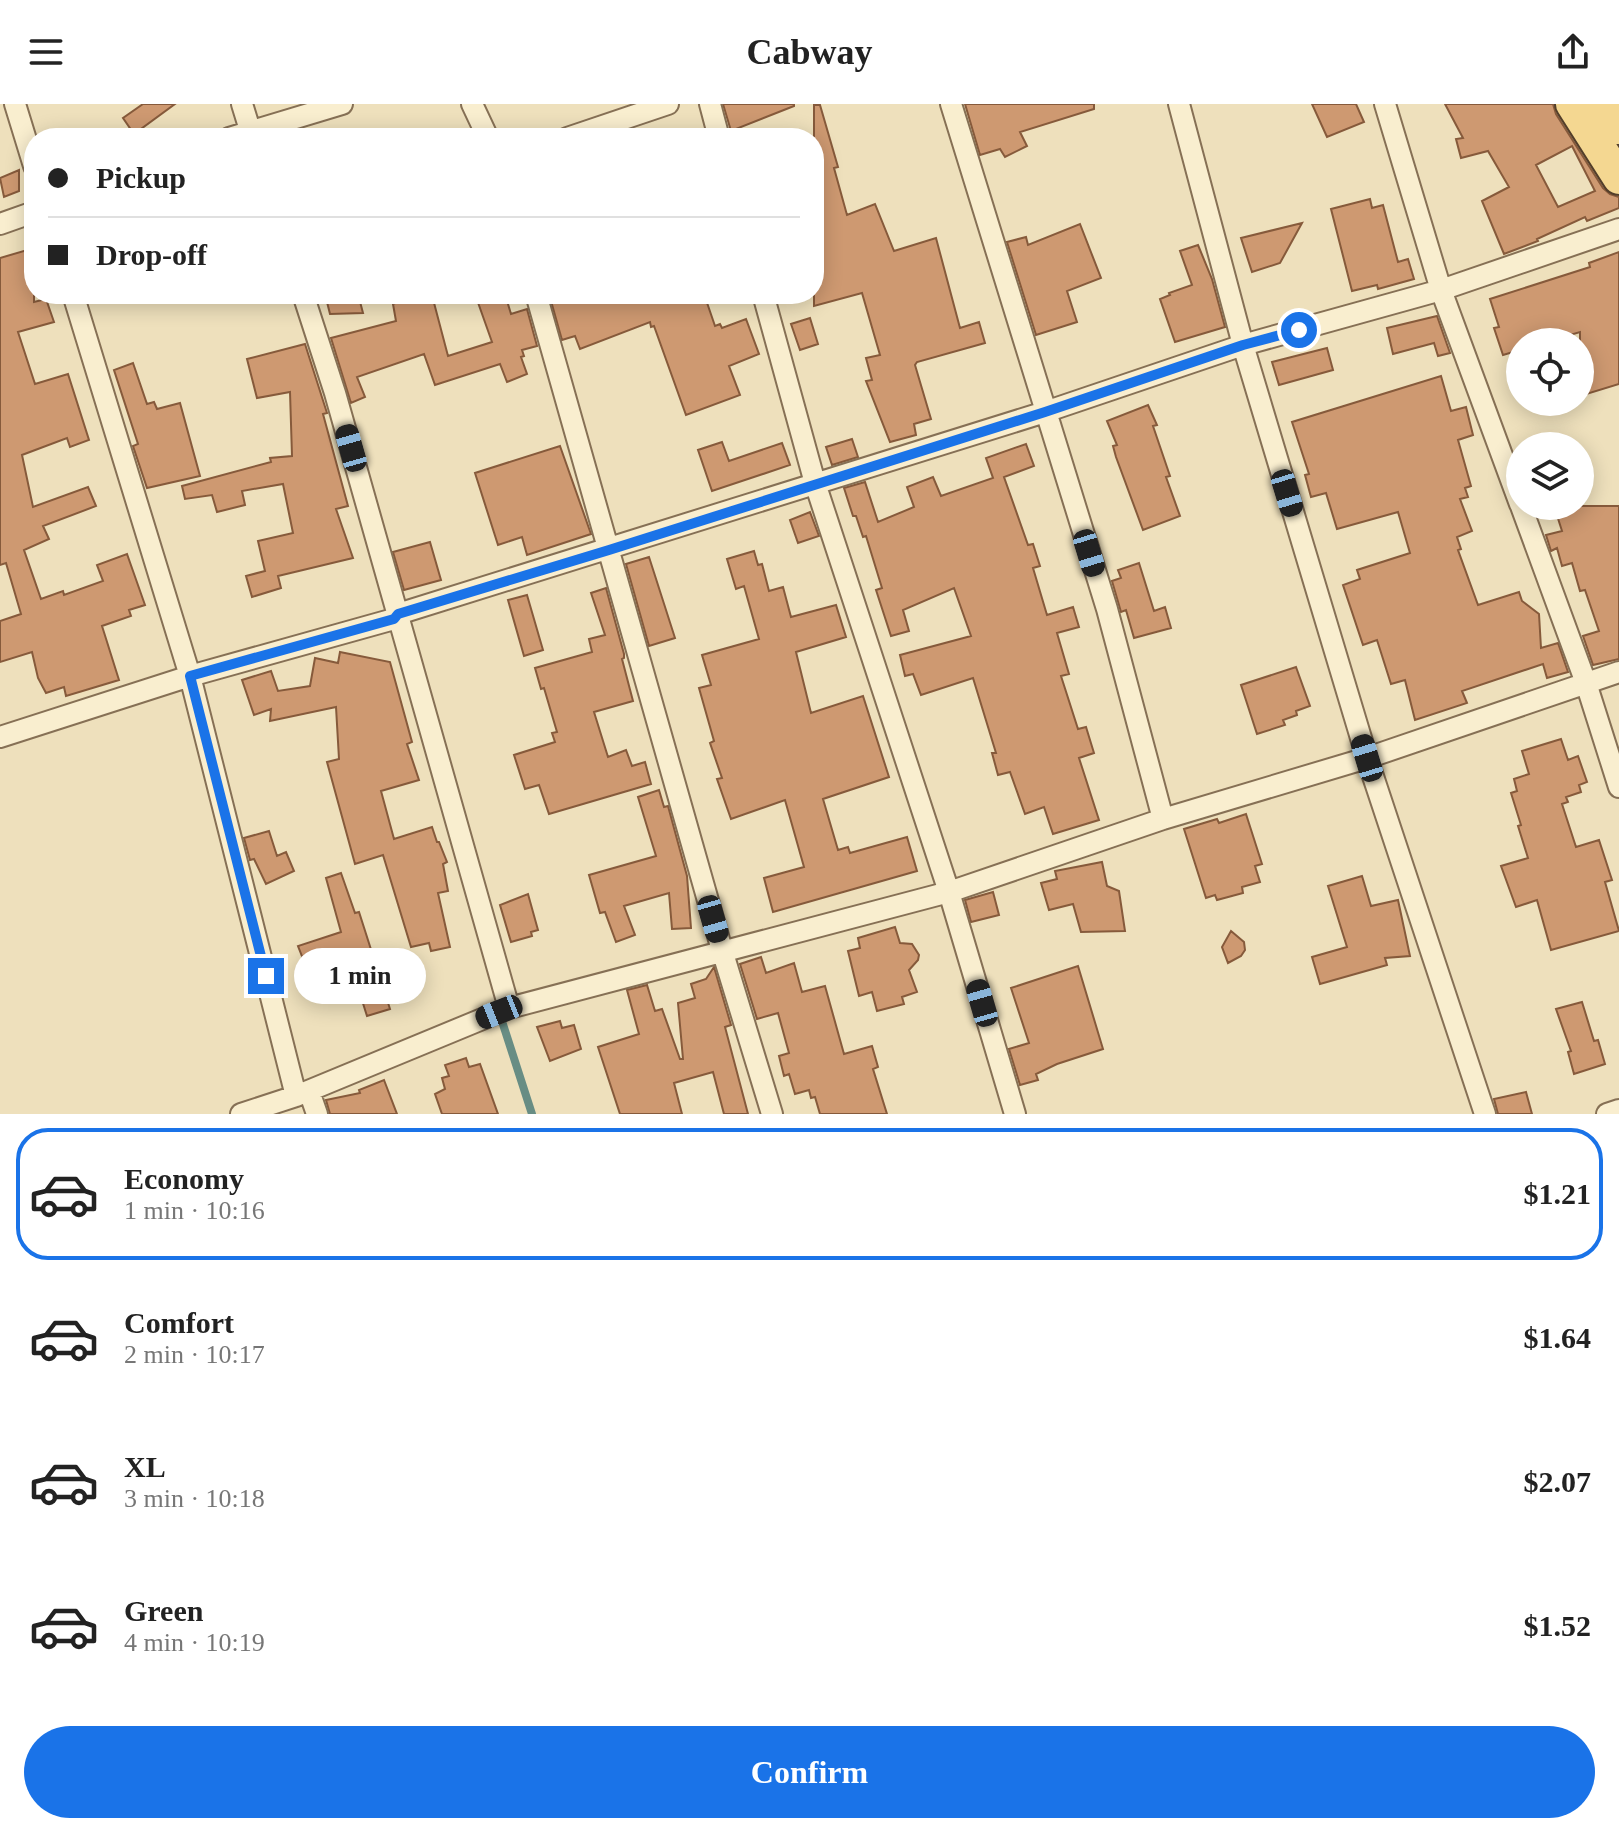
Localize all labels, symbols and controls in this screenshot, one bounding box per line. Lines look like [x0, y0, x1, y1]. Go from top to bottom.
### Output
icon: menu [24, 30, 68, 74]
icon: share [1551, 30, 1595, 74]
text: Cabway [746, 32, 873, 72]
text: Pickup [96, 161, 186, 194]
text: Drop-off [96, 238, 207, 271]
route start [1281, 312, 1317, 348]
map controls [1506, 328, 1594, 520]
button: locate [1506, 328, 1594, 416]
car [333, 422, 369, 474]
button: layers [1506, 432, 1594, 520]
car [1269, 467, 1305, 519]
car [1071, 527, 1107, 579]
car [1349, 732, 1385, 784]
car [695, 893, 731, 945]
callout: 1 min [294, 948, 426, 1004]
route end [248, 958, 284, 994]
text: 1 min [329, 961, 391, 990]
car [964, 977, 1000, 1029]
car [472, 992, 526, 1032]
icon: car [28, 1158, 100, 1230]
text: Economy [124, 1162, 244, 1195]
text: $1.21 [1524, 1177, 1591, 1210]
text: 1 min · 10:16 [124, 1196, 265, 1225]
icon: car [28, 1302, 100, 1374]
text: Comfort [124, 1306, 234, 1339]
text: $1.64 [1524, 1321, 1591, 1354]
text: 2 min · 10:17 [124, 1340, 265, 1369]
icon: car [28, 1446, 100, 1518]
text: XL [124, 1450, 166, 1483]
text: $2.07 [1524, 1465, 1591, 1498]
text: 3 min · 10:18 [124, 1484, 265, 1513]
icon: car [28, 1590, 100, 1662]
text: Green [124, 1594, 203, 1627]
text: $1.52 [1524, 1609, 1591, 1642]
text: 4 min · 10:19 [124, 1628, 265, 1657]
button: Confirm [24, 1726, 1595, 1818]

